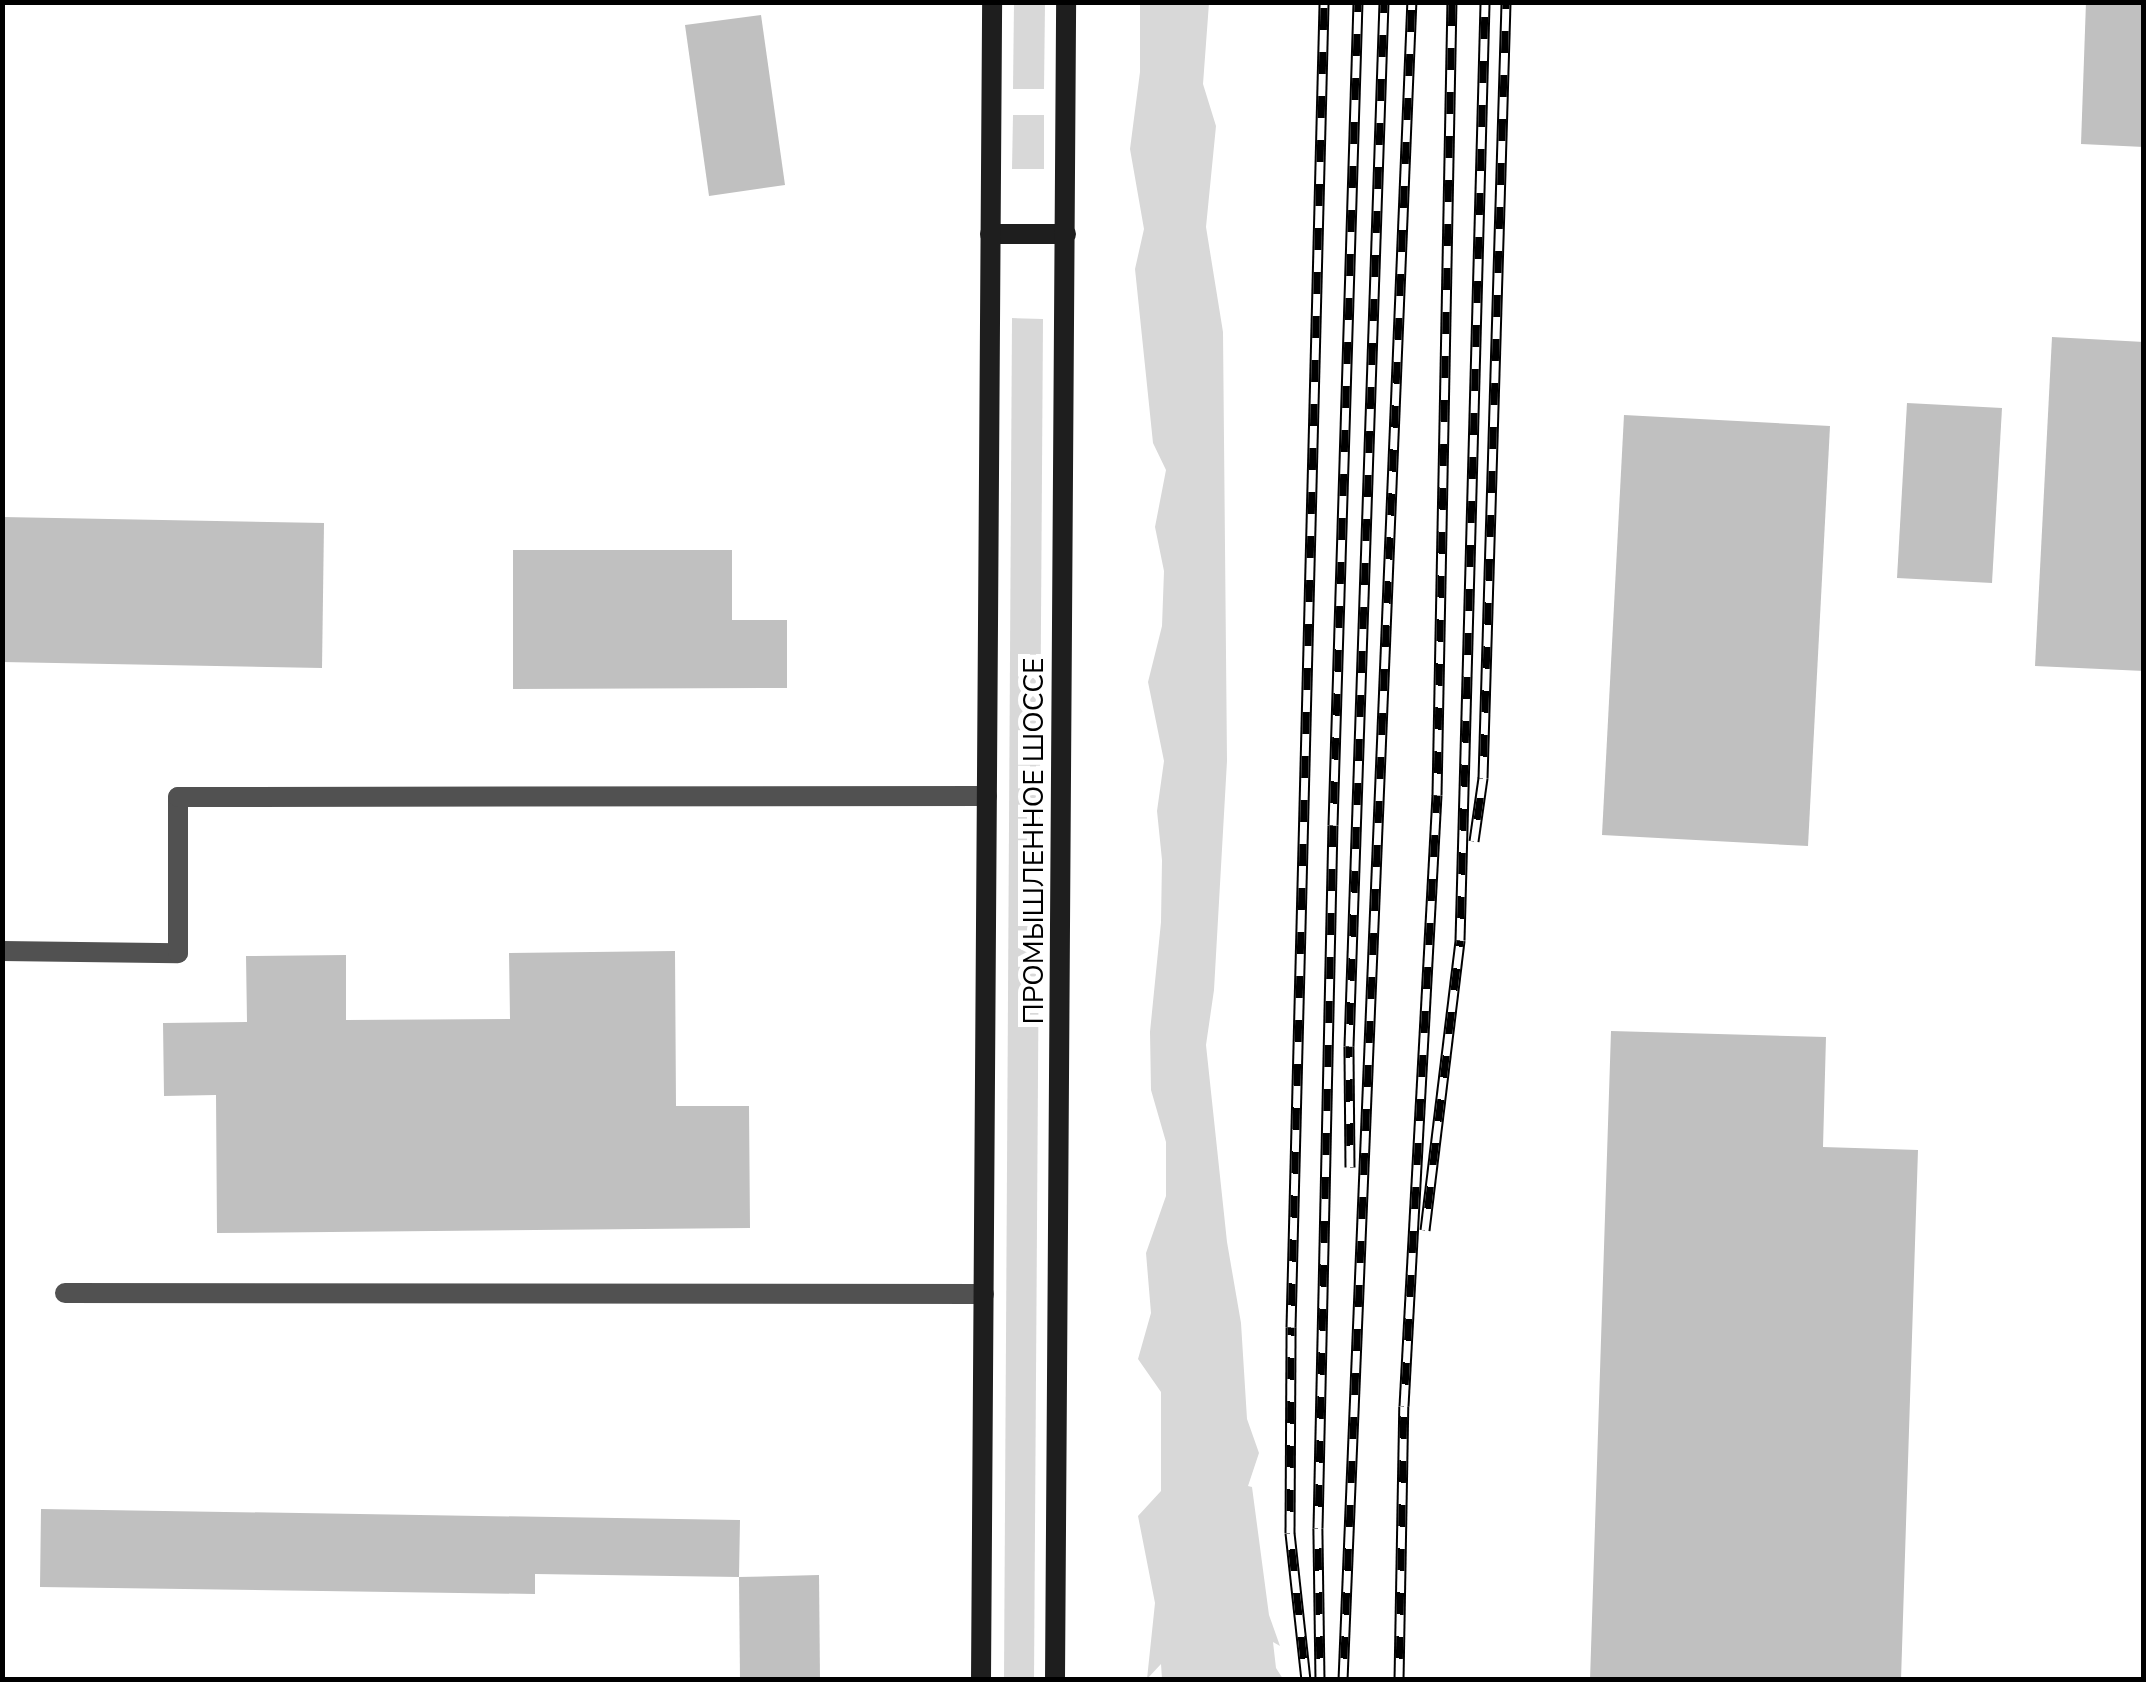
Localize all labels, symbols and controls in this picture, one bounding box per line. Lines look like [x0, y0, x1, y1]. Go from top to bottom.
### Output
street label: ПРОМЫШЛЕННОЕ ШОССЕ [1017, 658, 1051, 1024]

